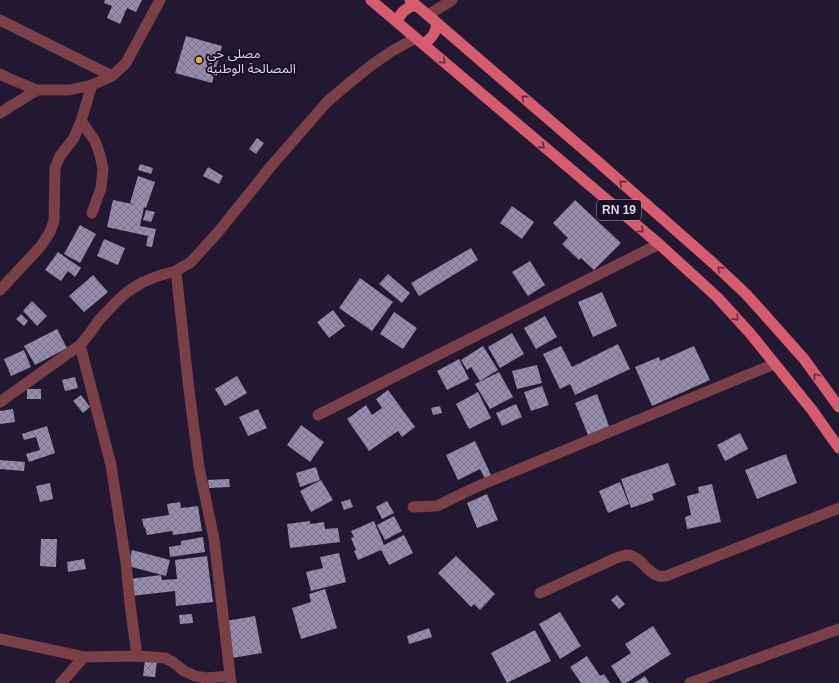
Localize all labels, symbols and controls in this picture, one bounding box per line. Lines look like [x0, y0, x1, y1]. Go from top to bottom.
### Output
place label: مصلى حي المصالحة الوطنية [207, 46, 296, 76]
marker: مصلى حي المصالحة الوطنية [194, 55, 204, 65]
one-way arrow [439, 57, 446, 64]
one-way arrow [521, 95, 529, 102]
one-way arrow [538, 141, 545, 148]
one-way arrow [620, 180, 627, 187]
road number: RN 19 [597, 200, 641, 220]
one-way arrow [637, 225, 644, 232]
one-way arrow [717, 266, 725, 274]
one-way arrow [732, 314, 739, 321]
one-way arrow [814, 373, 821, 380]

